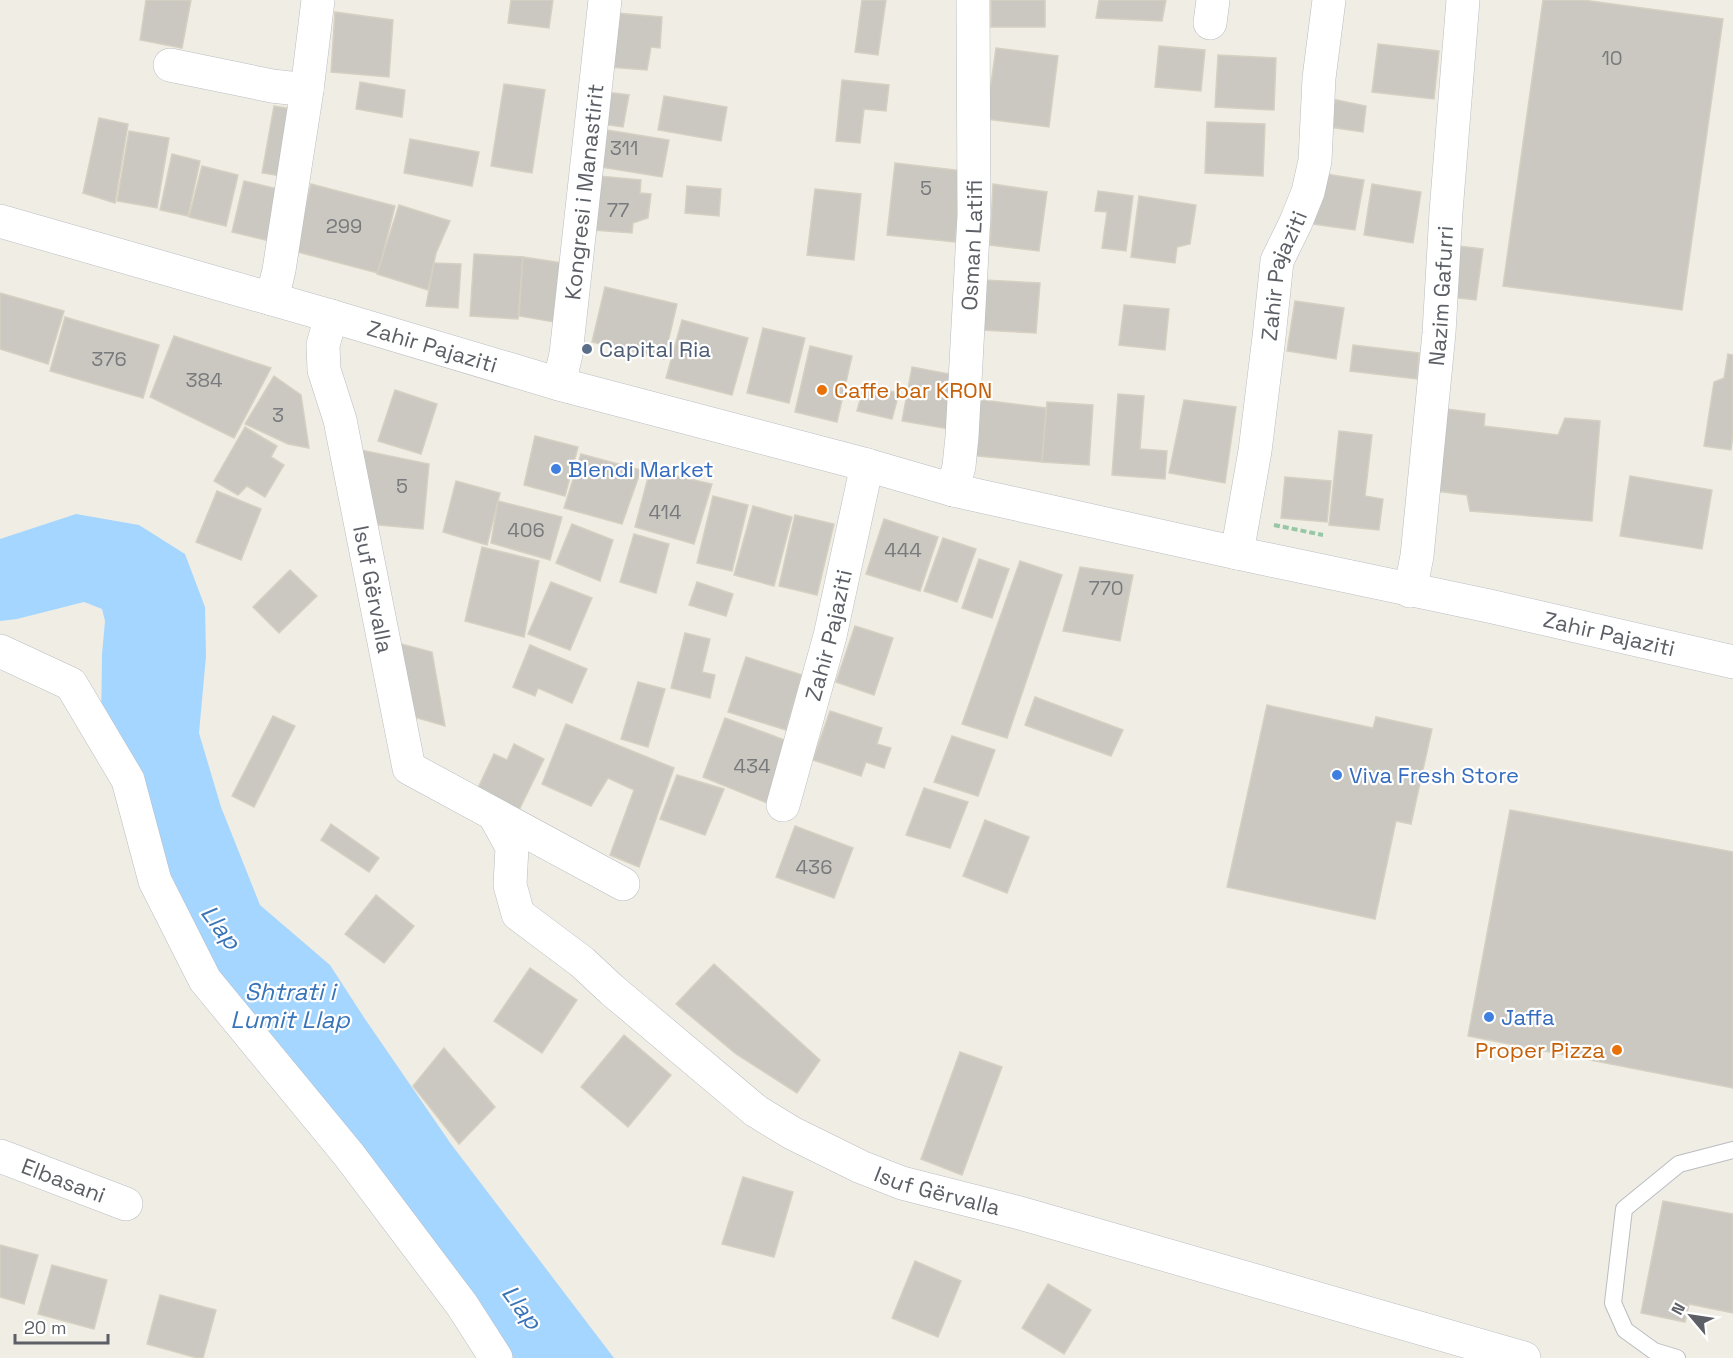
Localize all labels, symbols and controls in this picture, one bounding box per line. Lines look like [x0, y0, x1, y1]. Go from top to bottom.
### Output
house number: 10 [1601, 45, 1623, 71]
street label: Kongresi i Manastirit [558, 82, 610, 301]
house number: 311 [610, 135, 638, 161]
house number: 5 [920, 175, 932, 201]
street label: Osman Latifi [955, 180, 988, 311]
house number: 77 [607, 197, 629, 223]
street label: Zahir Pajaziti [1255, 207, 1313, 342]
house number: 299 [326, 213, 362, 239]
street label: Nazim Gafurri [1422, 225, 1459, 367]
street label: Zahir Pajaziti [364, 314, 501, 379]
place label: Capital Ria [599, 335, 711, 363]
marker: Capital Ria [580, 342, 594, 356]
house number: 376 [91, 346, 127, 372]
house number: 384 [185, 367, 223, 393]
place label: Caffe bar KRON [834, 376, 992, 404]
marker: Caffe bar KRON [815, 383, 829, 397]
house number: 3 [272, 402, 284, 428]
place label: Blendi Market [568, 455, 714, 483]
marker: Blendi Market [549, 462, 563, 476]
house number: 5 [396, 473, 408, 499]
house number: 414 [649, 499, 681, 525]
house number: 406 [507, 517, 545, 543]
street label: Isuf Gërvalla [347, 523, 400, 656]
house number: 444 [884, 537, 922, 563]
street label: Zahir Pajaziti [799, 567, 858, 704]
house number: 770 [1088, 575, 1124, 601]
street label: Zahir Pajaziti [1541, 605, 1678, 662]
house number: 434 [733, 753, 771, 779]
place label: Viva Fresh Store [1349, 761, 1519, 789]
marker: Viva Fresh Store [1330, 768, 1344, 782]
house number: 436 [796, 854, 832, 880]
water label: Llap [194, 898, 249, 957]
water label: Shtrati i Lumit Llap [230, 976, 351, 1035]
place label: Jaffa [1501, 1003, 1555, 1031]
marker: Jaffa [1482, 1010, 1496, 1024]
place label: Proper Pizza [1475, 1036, 1605, 1064]
marker: Proper Pizza [1610, 1043, 1624, 1057]
street label: Elbasani [18, 1152, 109, 1209]
street label: Isuf Gërvalla [870, 1160, 1004, 1222]
water label: Llap [495, 1278, 550, 1337]
north arrow [1661, 1286, 1721, 1346]
text: N [1667, 1299, 1690, 1319]
scale bar [15, 1307, 108, 1345]
text: 20 m [24, 1316, 67, 1339]

